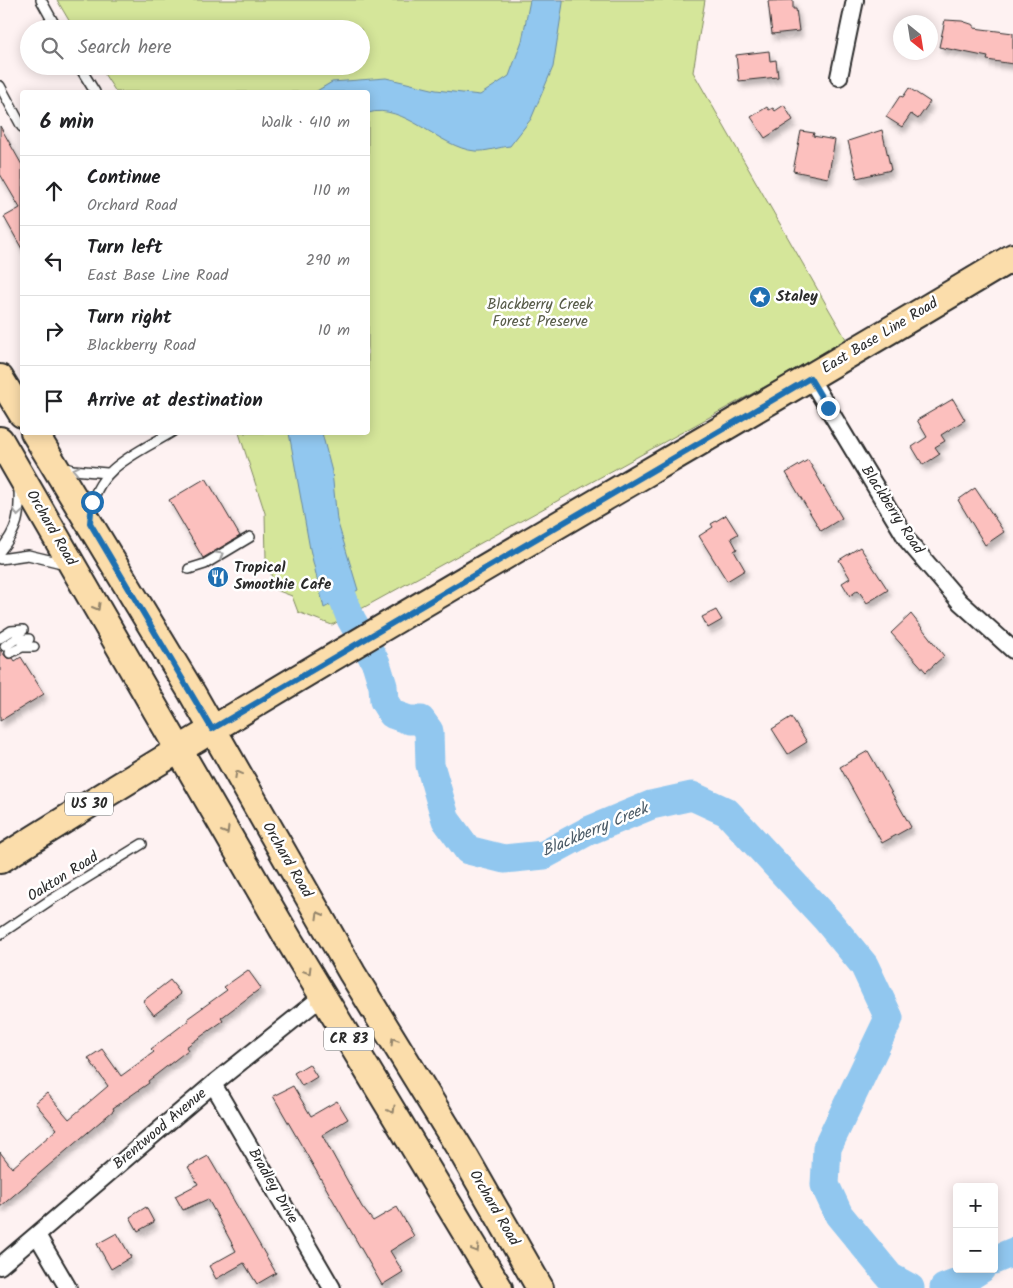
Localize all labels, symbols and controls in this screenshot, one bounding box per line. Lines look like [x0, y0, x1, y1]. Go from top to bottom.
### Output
north arrow [893, 15, 938, 60]
search box [20, 20, 370, 75]
text: Search here [78, 33, 172, 63]
icon: search [38, 34, 66, 62]
text: 6 min [40, 106, 94, 139]
text: Walk · 410 m [261, 110, 350, 135]
text: Continue [87, 163, 160, 193]
icon: ahead [40, 177, 68, 205]
text: 110 m [313, 178, 350, 203]
text: Orchard Road [87, 193, 177, 218]
text: Turn left [87, 233, 162, 263]
icon: left [40, 247, 68, 275]
text: 290 m [306, 248, 350, 273]
text: East Base Line Road [87, 263, 228, 288]
place icon: Staley [748, 285, 772, 309]
place label: Staley [776, 285, 818, 309]
street label: East Base Line Road [817, 291, 943, 380]
park label: Blackberry Creek Forest Preserve [487, 293, 594, 334]
text: Turn right [87, 303, 172, 333]
icon: right [40, 317, 68, 345]
text: 10 m [318, 318, 350, 343]
text: Blackberry Road [87, 333, 195, 358]
text: Arrive at destination [87, 386, 263, 416]
icon: arrive [40, 387, 68, 415]
route end [817, 397, 840, 420]
street label: Blackberry Road [854, 461, 930, 560]
one-way arrow [71, 465, 80, 476]
street label: Orchard Road [19, 485, 83, 571]
route start [81, 491, 104, 514]
one-way arrow [13, 509, 24, 517]
one-way arrow [215, 551, 224, 561]
place label: Tropical Smoothie Cafe [234, 556, 332, 597]
restaurant icon: Tropical Smoothie Cafe [206, 565, 230, 589]
one-way arrow [91, 602, 101, 611]
one-way arrow [235, 770, 245, 779]
road number: US 30 [65, 792, 113, 816]
water label: Blackberry Creek [538, 795, 654, 864]
street label: Orchard Road [255, 817, 319, 903]
one-way arrow [220, 826, 230, 835]
street label: Oakton Road [23, 845, 104, 908]
one-way arrow [315, 912, 325, 921]
one-way arrow [302, 966, 312, 975]
road number: CR 83 [324, 1028, 374, 1050]
one-way arrow [390, 1038, 400, 1047]
street label: Brentwood Avenue [108, 1082, 212, 1176]
one-way arrow [386, 1105, 396, 1114]
street label: Bradley Drive [242, 1144, 304, 1229]
street label: Orchard Road [462, 1165, 526, 1251]
map controls [953, 1183, 998, 1273]
button: + [953, 1183, 998, 1228]
button: − [953, 1228, 998, 1273]
one-way arrow [470, 1244, 480, 1253]

